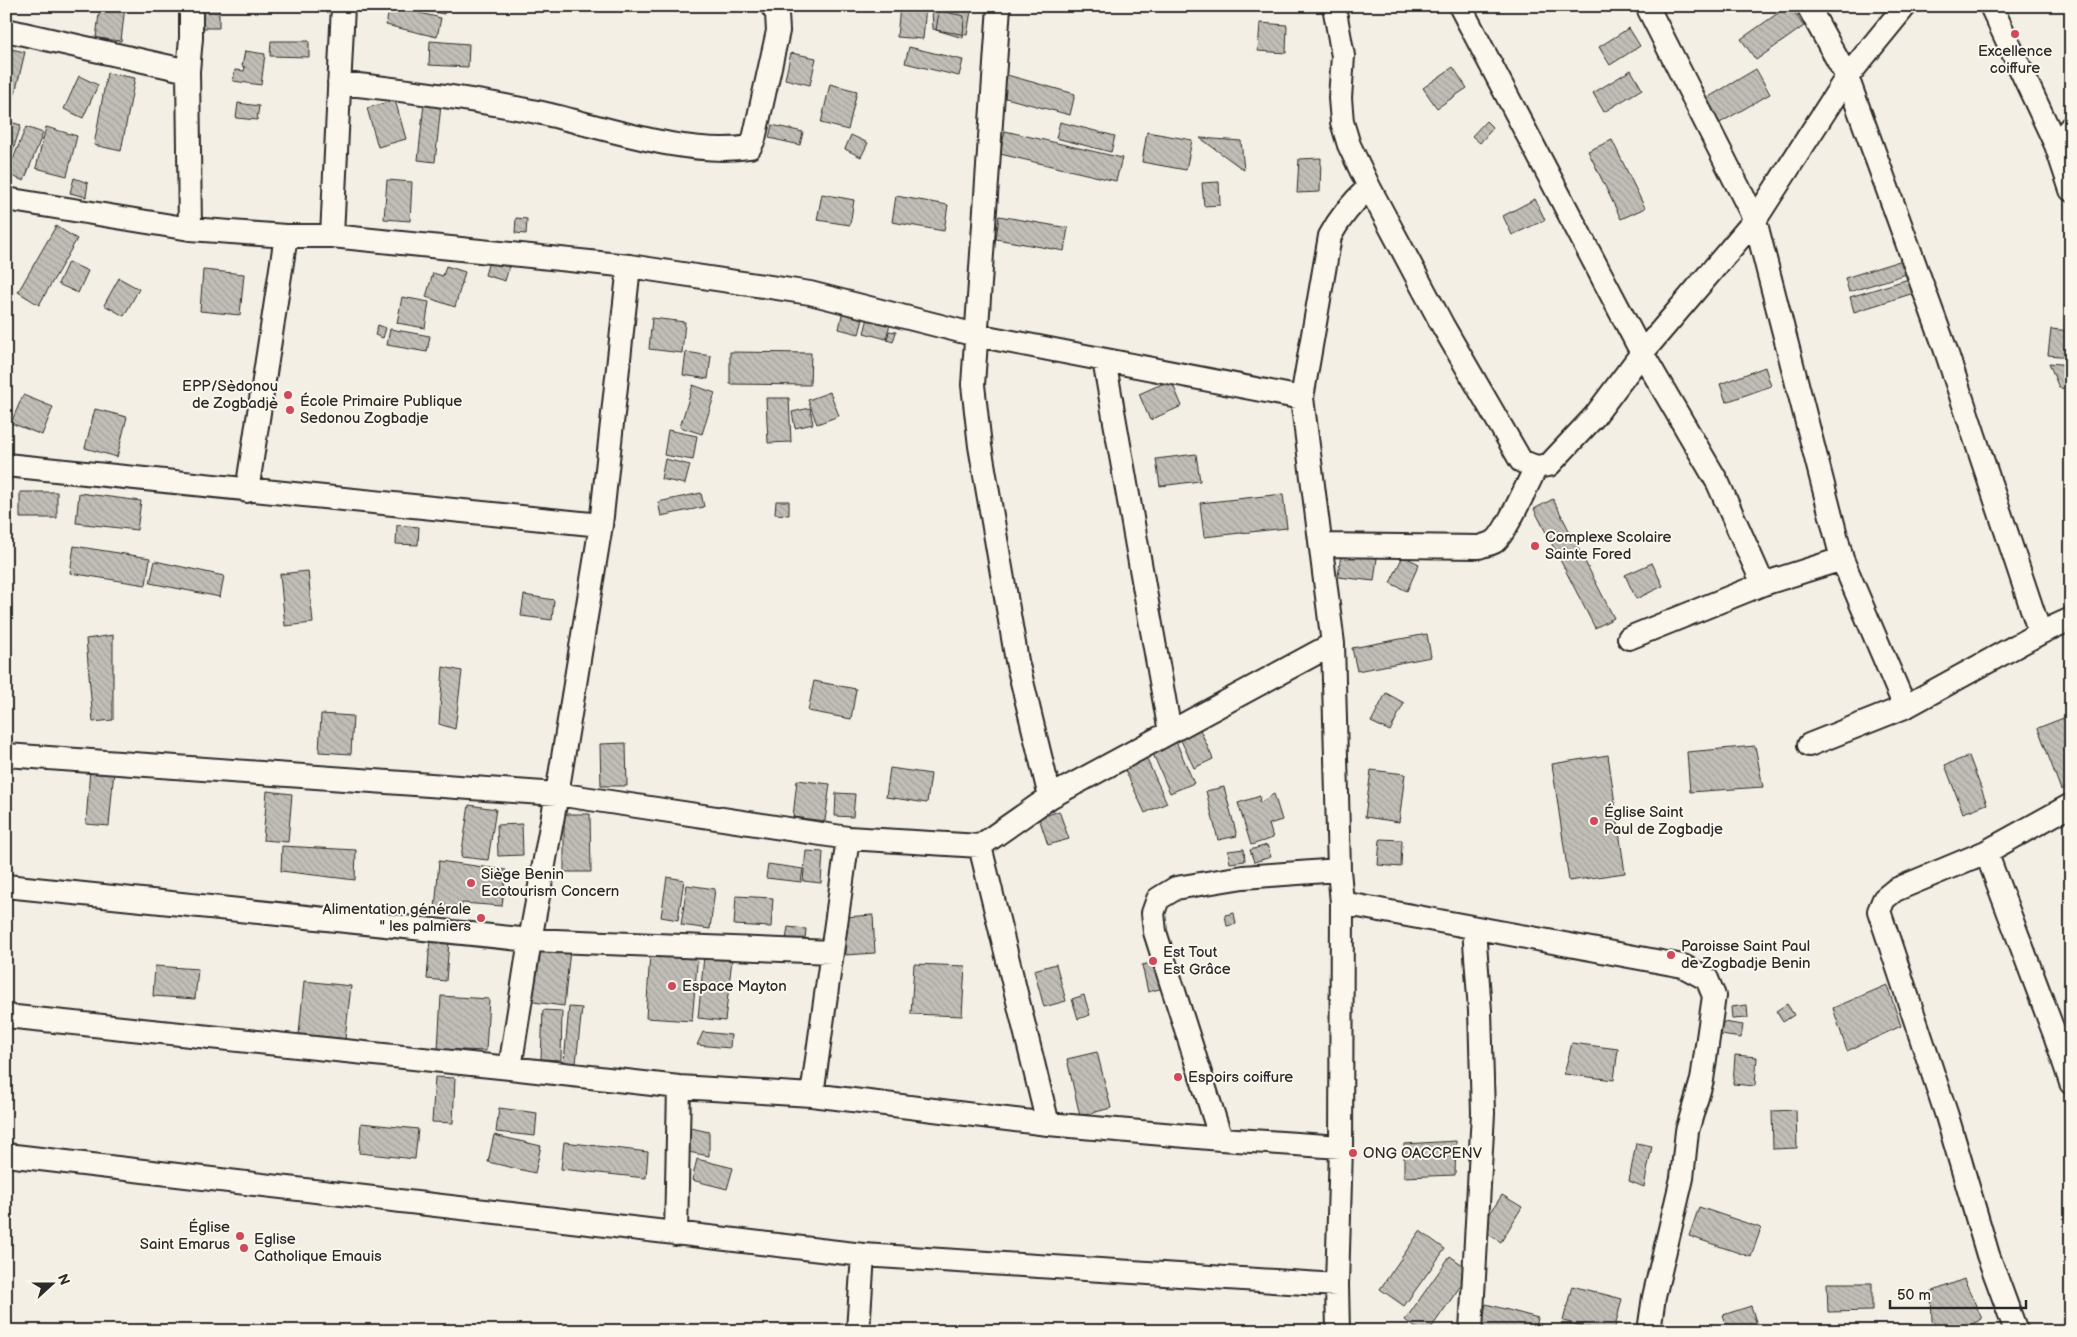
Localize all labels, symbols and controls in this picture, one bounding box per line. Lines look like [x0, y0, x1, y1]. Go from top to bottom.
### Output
marker: Excellence coiffure [2009, 28, 2021, 40]
place label: Excellence coiffure [1978, 42, 2052, 78]
place label: EPP/Sèdonou de Zogbadjè [182, 377, 278, 413]
marker: EPP/Sèdonou de Zogbadjè [282, 389, 294, 401]
place label: École Primaire Publique Sedonou Zogbadje [300, 392, 462, 428]
marker: École Primaire Publique Sedonou Zogbadje [284, 404, 296, 416]
place label: Complexe Scolaire Sainte Fored [1545, 528, 1671, 564]
marker: Complexe Scolaire Sainte Fored [1529, 540, 1541, 552]
place label: Église Saint Paul de Zogbadje [1604, 803, 1723, 839]
marker: Église Saint Paul de Zogbadje [1588, 815, 1600, 827]
place label: Siège Benin Ecotourism Concern [481, 865, 619, 901]
marker: Siège Benin Ecotourism Concern [465, 877, 477, 889]
place label: Alimentation générale " les palmiers [322, 900, 472, 936]
marker: Alimentation générale " les palmiers [475, 912, 487, 924]
place label: Paroisse Saint Paul de Zogbadje Benin [1681, 937, 1811, 973]
place label: Est Tout Est Grâce [1163, 943, 1231, 979]
marker: Paroisse Saint Paul de Zogbadje Benin [1665, 949, 1677, 961]
marker: Est Tout Est Grâce [1147, 955, 1159, 967]
place label: Espace Mayton [682, 977, 787, 996]
marker: Espace Mayton [666, 980, 678, 992]
place label: Espoirs coiffure [1188, 1068, 1293, 1087]
marker: Espoirs coiffure [1172, 1071, 1184, 1083]
place label: ONG OACCPENV [1363, 1144, 1483, 1163]
marker: ONG OACCPENV [1347, 1147, 1359, 1159]
place label: Église Saint Emarus [140, 1218, 231, 1254]
marker: Église Saint Emarus [234, 1230, 246, 1242]
place label: Eglise Catholique Emauis [254, 1230, 382, 1266]
marker: Eglise Catholique Emauis [238, 1242, 250, 1254]
north arrow [28, 1260, 78, 1310]
text: N [54, 1272, 73, 1287]
scale bar [1890, 1277, 2026, 1309]
text: 50 m [1897, 1286, 1931, 1305]

